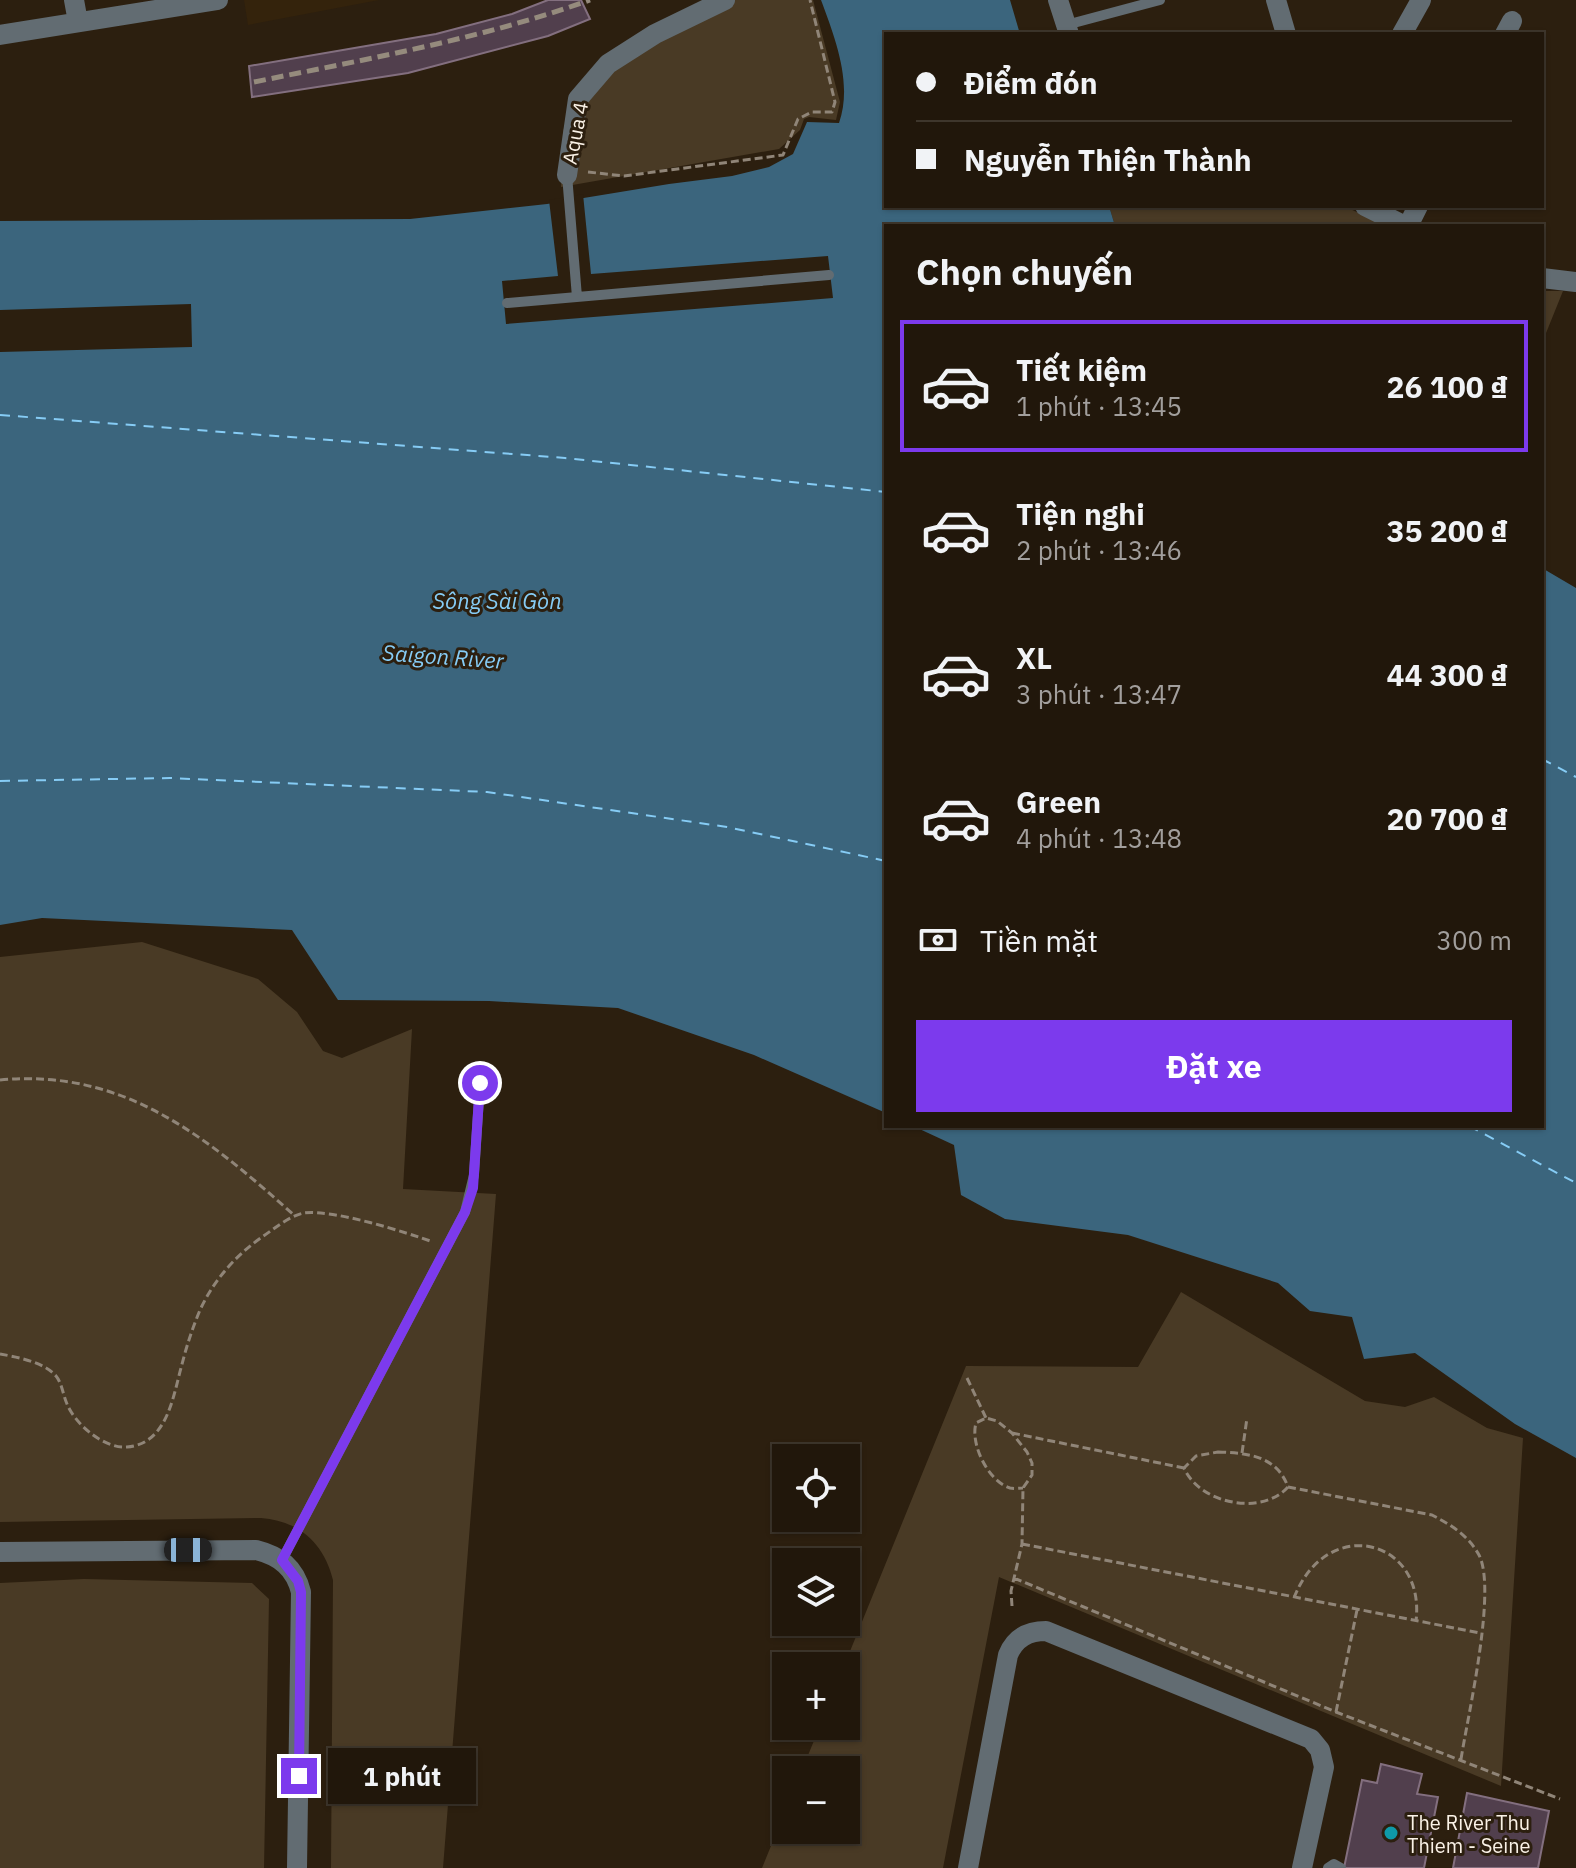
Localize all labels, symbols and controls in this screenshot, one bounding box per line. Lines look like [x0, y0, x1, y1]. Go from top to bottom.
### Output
text: Điểm đón [964, 63, 1098, 102]
street label: Aqua 4 [556, 99, 594, 167]
text: Nguyễn Thiện Thành [964, 140, 1252, 179]
text: Chọn chuyến [916, 248, 1133, 295]
icon: car [920, 350, 992, 422]
text: Tiết kiệm [1016, 350, 1147, 389]
text: 26 100 ₫ [1387, 367, 1508, 406]
text: 1 phút · 13:45 [1016, 389, 1182, 423]
icon: car [920, 494, 992, 566]
text: Tiện nghi [1016, 494, 1145, 533]
text: 35 200 ₫ [1387, 511, 1508, 550]
text: 2 phút · 13:46 [1016, 533, 1182, 567]
water label: Sông Sài Gòn [432, 586, 562, 615]
water label: Saigon River [381, 637, 506, 675]
icon: car [920, 638, 992, 710]
text: XL [1016, 638, 1052, 677]
text: 44 300 ₫ [1387, 655, 1508, 694]
text: 3 phút · 13:47 [1016, 677, 1182, 711]
icon: car [920, 782, 992, 854]
text: Green [1016, 782, 1101, 821]
text: 20 700 ₫ [1387, 799, 1508, 838]
text: 4 phút · 13:48 [1016, 821, 1182, 855]
icon: cash [916, 918, 960, 962]
text: Tiền mặt [980, 921, 1098, 960]
text: 300 m [1436, 923, 1512, 957]
button: Đặt xe [916, 1020, 1512, 1112]
route start [462, 1065, 498, 1101]
map controls [772, 1444, 860, 1844]
button: locate [772, 1444, 860, 1532]
car [164, 1538, 212, 1562]
button: layers [772, 1548, 860, 1636]
button: + [772, 1652, 860, 1740]
callout: 1 phút [327, 1748, 475, 1804]
button: − [772, 1756, 860, 1844]
route end [281, 1758, 317, 1794]
text: 1 phút [363, 1759, 441, 1793]
place label: The River Thu Thiem - Seine [1407, 1809, 1531, 1859]
marker: The River Thu Thiem - Seine [1382, 1824, 1400, 1842]

